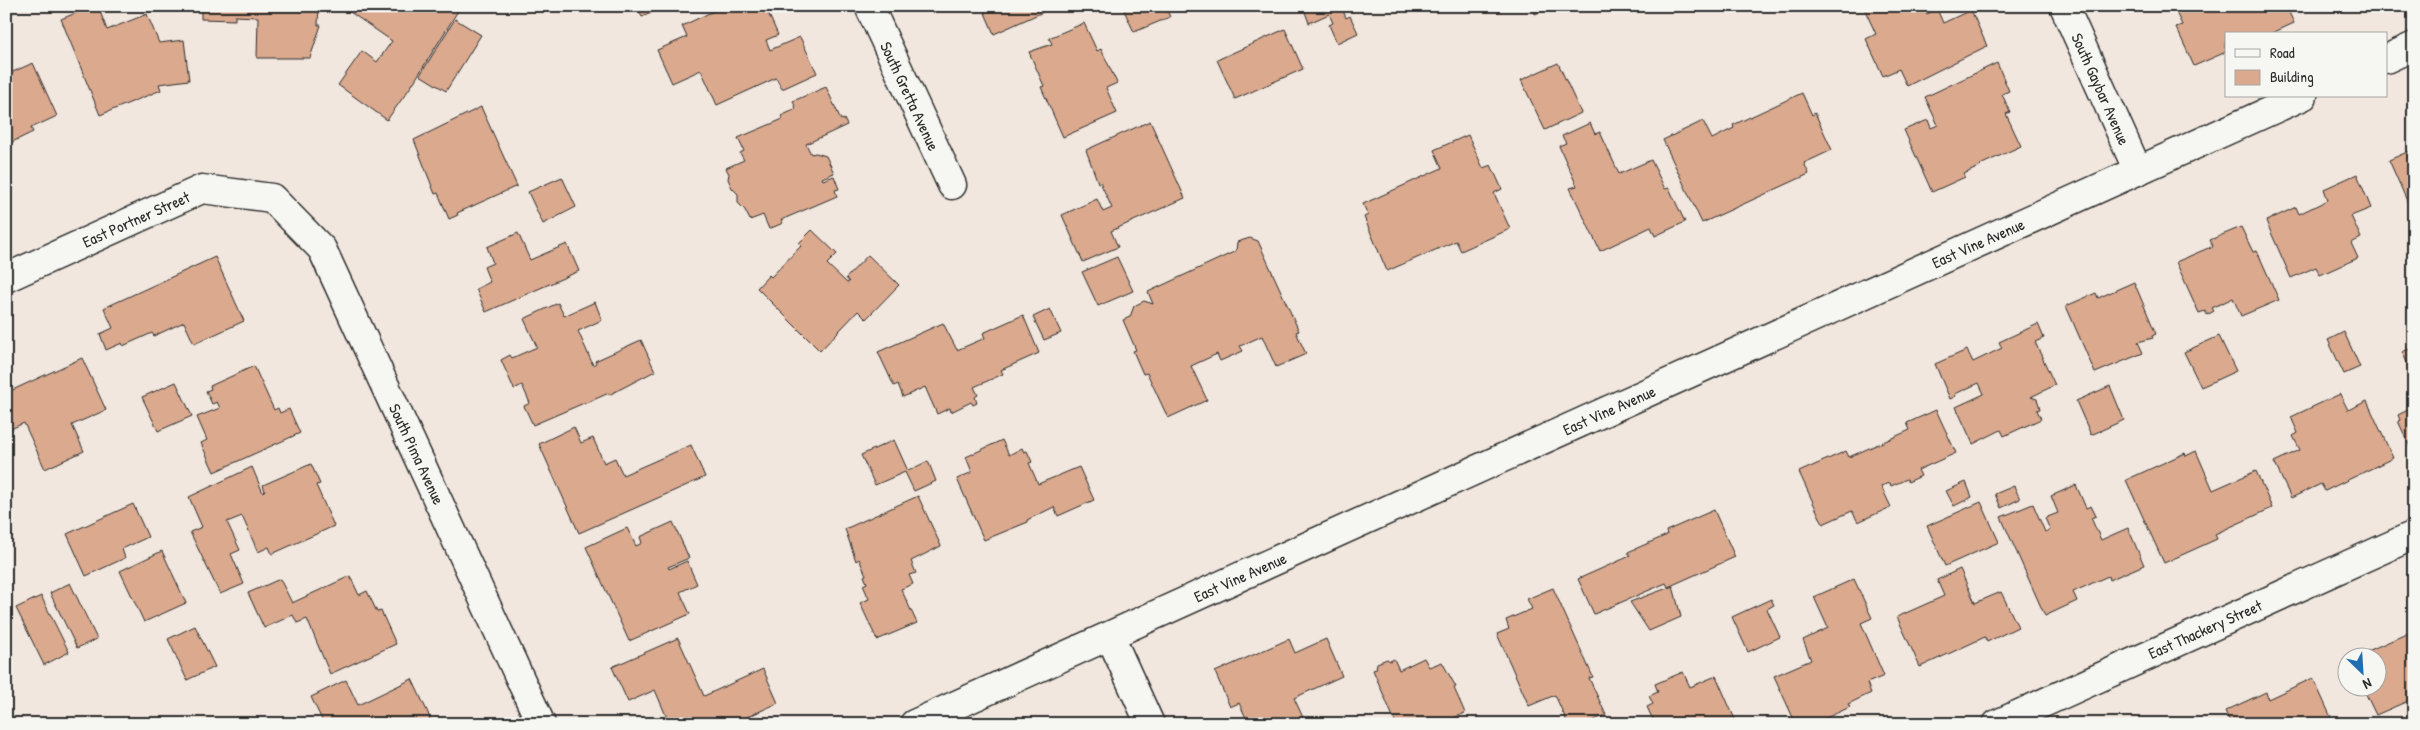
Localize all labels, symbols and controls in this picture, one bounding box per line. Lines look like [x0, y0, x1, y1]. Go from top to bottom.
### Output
street label: South Gaybar Avenue [2067, 30, 2136, 149]
legend [2225, 32, 2388, 98]
street label: South Gretta Avenue [875, 38, 945, 155]
text: Road [2270, 42, 2295, 63]
text: Building [2270, 66, 2314, 87]
street label: East Portner Street [79, 185, 194, 252]
street label: East Vine Avenue [1928, 213, 2028, 273]
street label: East Vine Avenue [1559, 380, 1659, 440]
street label: South Pima Avenue [384, 400, 450, 509]
street label: East Vine Avenue [1190, 547, 1290, 607]
street label: East Thackery Street [2145, 594, 2266, 664]
north arrow [2338, 648, 2388, 698]
text: N [2360, 674, 2375, 695]

